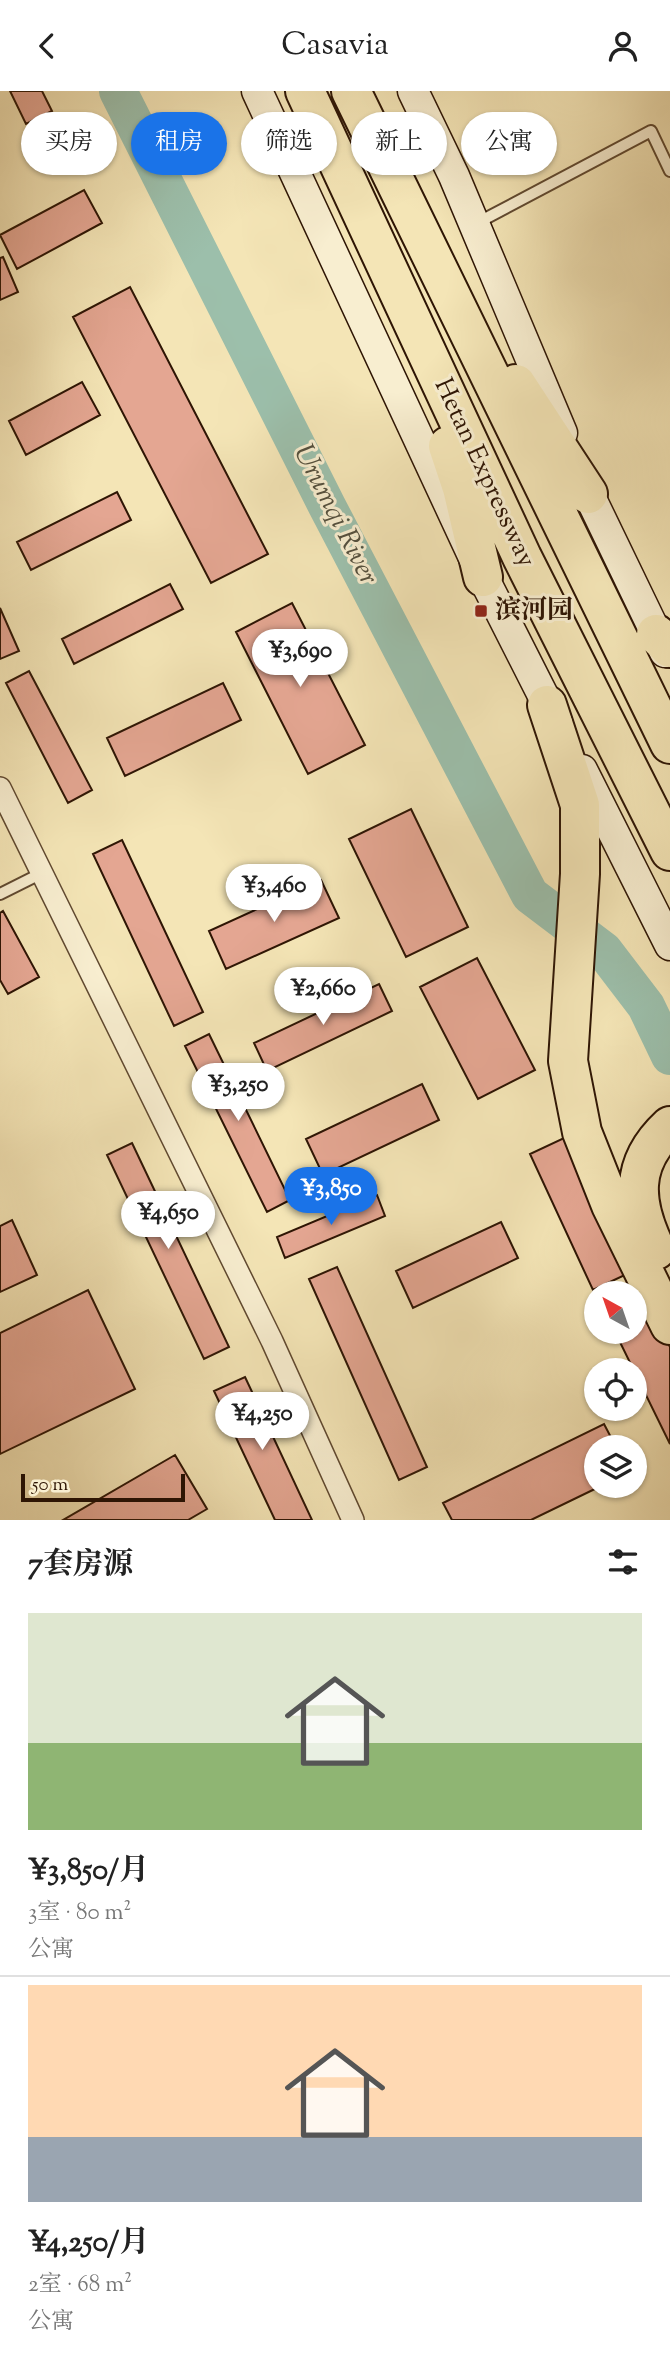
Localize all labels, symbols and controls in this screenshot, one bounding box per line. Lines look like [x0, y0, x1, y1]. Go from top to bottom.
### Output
text: Casavia [281, 23, 389, 69]
icon: back [28, 27, 66, 65]
icon: person [604, 27, 642, 65]
chip: 买房 [21, 112, 117, 175]
chip: 租房 [131, 112, 227, 175]
chip: 筛选 [241, 112, 337, 175]
chip: 新上 [351, 112, 447, 175]
chip: 公寓 [461, 112, 557, 175]
street label: Hetan Expressway [424, 372, 544, 574]
water label: Urumqi River [283, 438, 388, 592]
place label: 滨河园 [495, 593, 573, 630]
marker: 滨河园 [473, 603, 489, 619]
pin: ¥3,690 [243, 629, 357, 689]
text: ¥3,690 [268, 635, 332, 668]
pin: ¥3,460 [217, 865, 331, 924]
text: ¥3,460 [242, 870, 306, 903]
pin: ¥2,660 [266, 967, 380, 1027]
text: ¥2,660 [290, 973, 356, 1006]
pin: ¥3,250 [181, 1063, 295, 1123]
text: ¥3,250 [208, 1069, 268, 1102]
pin: ¥3,850 [274, 1167, 388, 1227]
text: ¥3,850 [300, 1173, 362, 1206]
pin: ¥4,650 [111, 1191, 225, 1251]
text: ¥4,650 [137, 1197, 199, 1230]
north arrow [584, 1281, 648, 1344]
map controls [584, 1281, 647, 1498]
button: locate [584, 1358, 647, 1421]
pin: ¥4,250 [205, 1393, 319, 1452]
text: ¥4,250 [231, 1398, 293, 1431]
button: layers [584, 1435, 647, 1498]
scale bar [21, 1471, 186, 1503]
text: 50 m [32, 1472, 68, 1499]
icon: filters [604, 1543, 642, 1581]
text: 7套房源 [28, 1544, 133, 1587]
icon: home [272, 1658, 398, 1784]
text: ¥3,850/月 [28, 1850, 149, 1893]
text: 3室 · 80 m² [28, 1897, 131, 1930]
text: 公寓 [28, 1934, 74, 1967]
icon: home [272, 2030, 398, 2156]
text: ¥4,250/月 [28, 2222, 149, 2265]
text: 2室 · 68 m² [28, 2269, 132, 2302]
text: 公寓 [28, 2306, 74, 2339]

